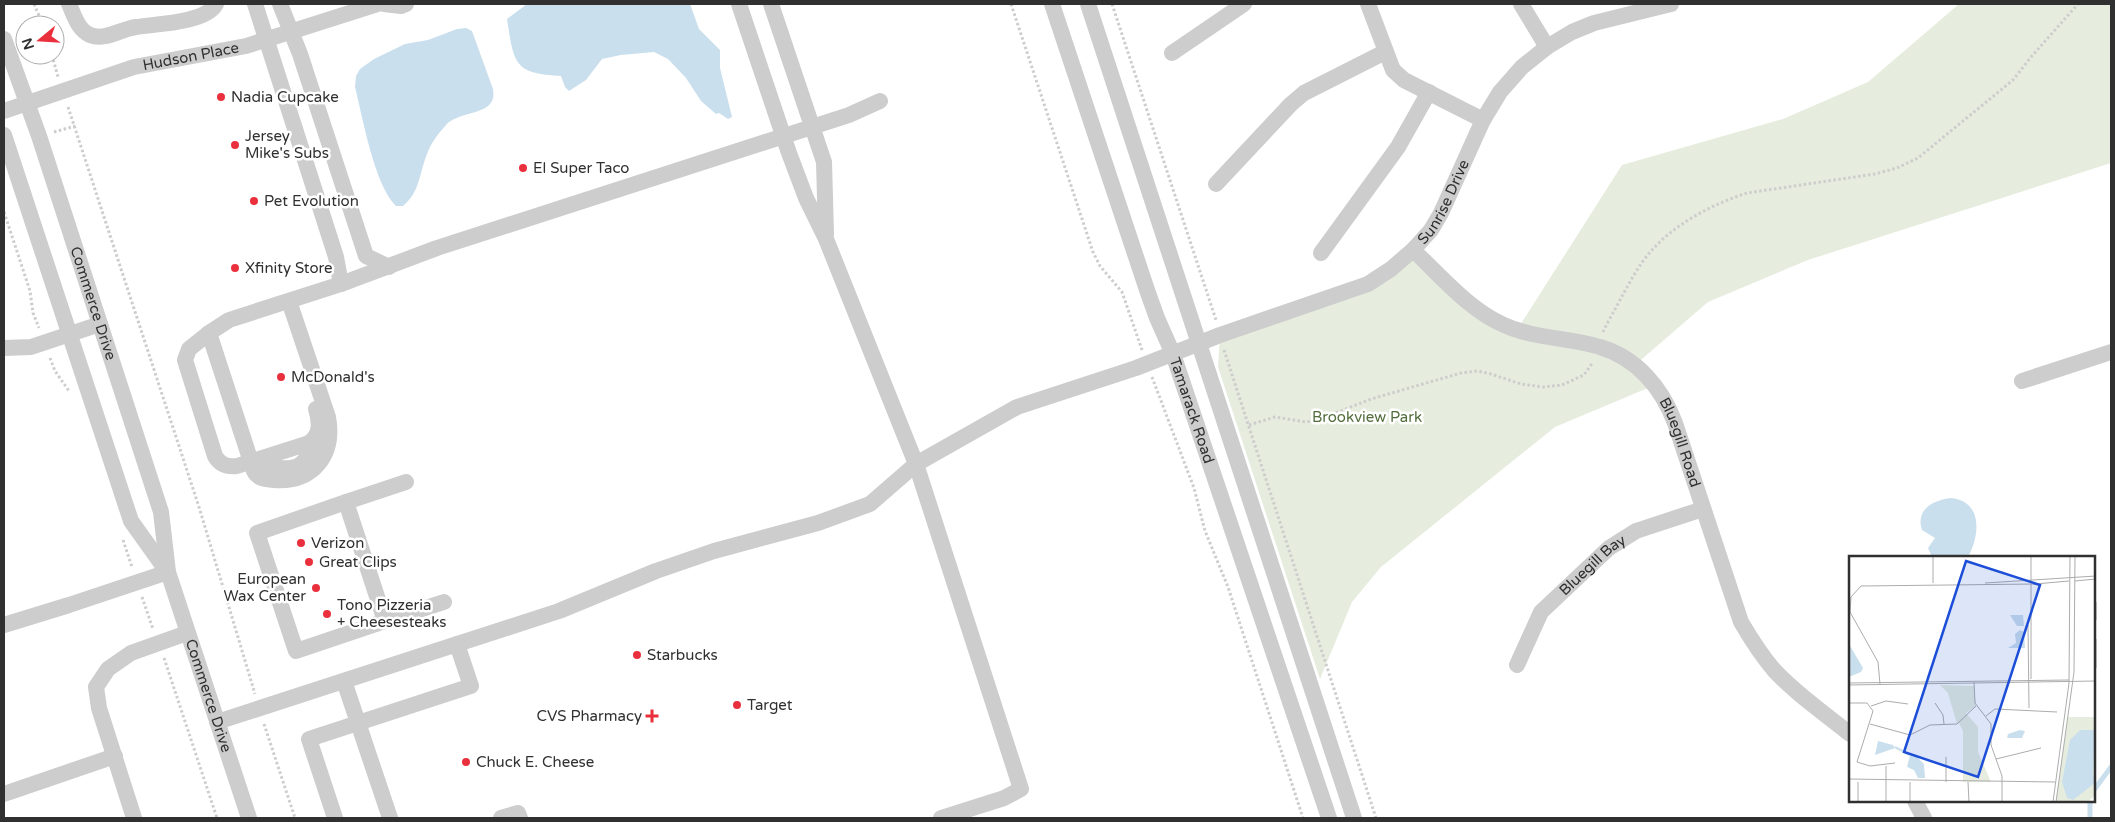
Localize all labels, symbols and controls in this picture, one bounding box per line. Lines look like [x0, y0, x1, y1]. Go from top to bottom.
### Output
north arrow [15, 15, 65, 65]
text: N [18, 36, 38, 52]
street label: Hudson Place [141, 39, 240, 74]
place label: Nadia Cupcake [231, 88, 339, 106]
marker: Nadia Cupcake [215, 91, 227, 103]
place label: Jersey Mike's Subs [245, 127, 329, 162]
marker: Jersey Mike's Subs [229, 139, 241, 151]
street label: Sunrise Drive [1414, 157, 1473, 248]
place label: El Super Taco [533, 159, 629, 177]
marker: El Super Taco [517, 162, 529, 174]
place label: Pet Evolution [264, 192, 359, 210]
marker: Pet Evolution [248, 195, 260, 207]
street label: Commerce Drive [66, 244, 120, 362]
place label: Xfinity Store [245, 259, 333, 277]
marker: Xfinity Store [229, 262, 241, 274]
street label: Tamarack Road [1166, 355, 1218, 466]
place label: McDonald's [291, 368, 375, 386]
marker: McDonald's [275, 371, 287, 383]
street label: Bluegill Road [1656, 394, 1705, 489]
park label: Brookview Park [1312, 408, 1422, 426]
street label: Bluegill Bay [1555, 531, 1629, 599]
place label: Verizon [311, 534, 364, 552]
marker: Verizon [295, 537, 307, 549]
place label: Great Clips [319, 553, 397, 571]
marker: Great Clips [303, 556, 315, 568]
inset map [1849, 556, 2095, 802]
place label: European Wax Center [223, 570, 306, 605]
marker: European Wax Center [310, 582, 322, 594]
place label: Tono Pizzeria + Cheesesteaks [337, 596, 447, 631]
marker: Tono Pizzeria + Cheesesteaks [321, 608, 333, 620]
street label: Commerce Drive [182, 637, 236, 755]
place label: Starbucks [647, 646, 718, 664]
marker: Starbucks [631, 649, 643, 661]
place label: Target [747, 696, 793, 714]
marker: Target [731, 699, 743, 711]
place label: CVS Pharmacy [537, 707, 642, 725]
marker: CVS Pharmacy [646, 710, 658, 722]
place label: Chuck E. Cheese [476, 753, 594, 771]
marker: Chuck E. Cheese [460, 756, 472, 768]

